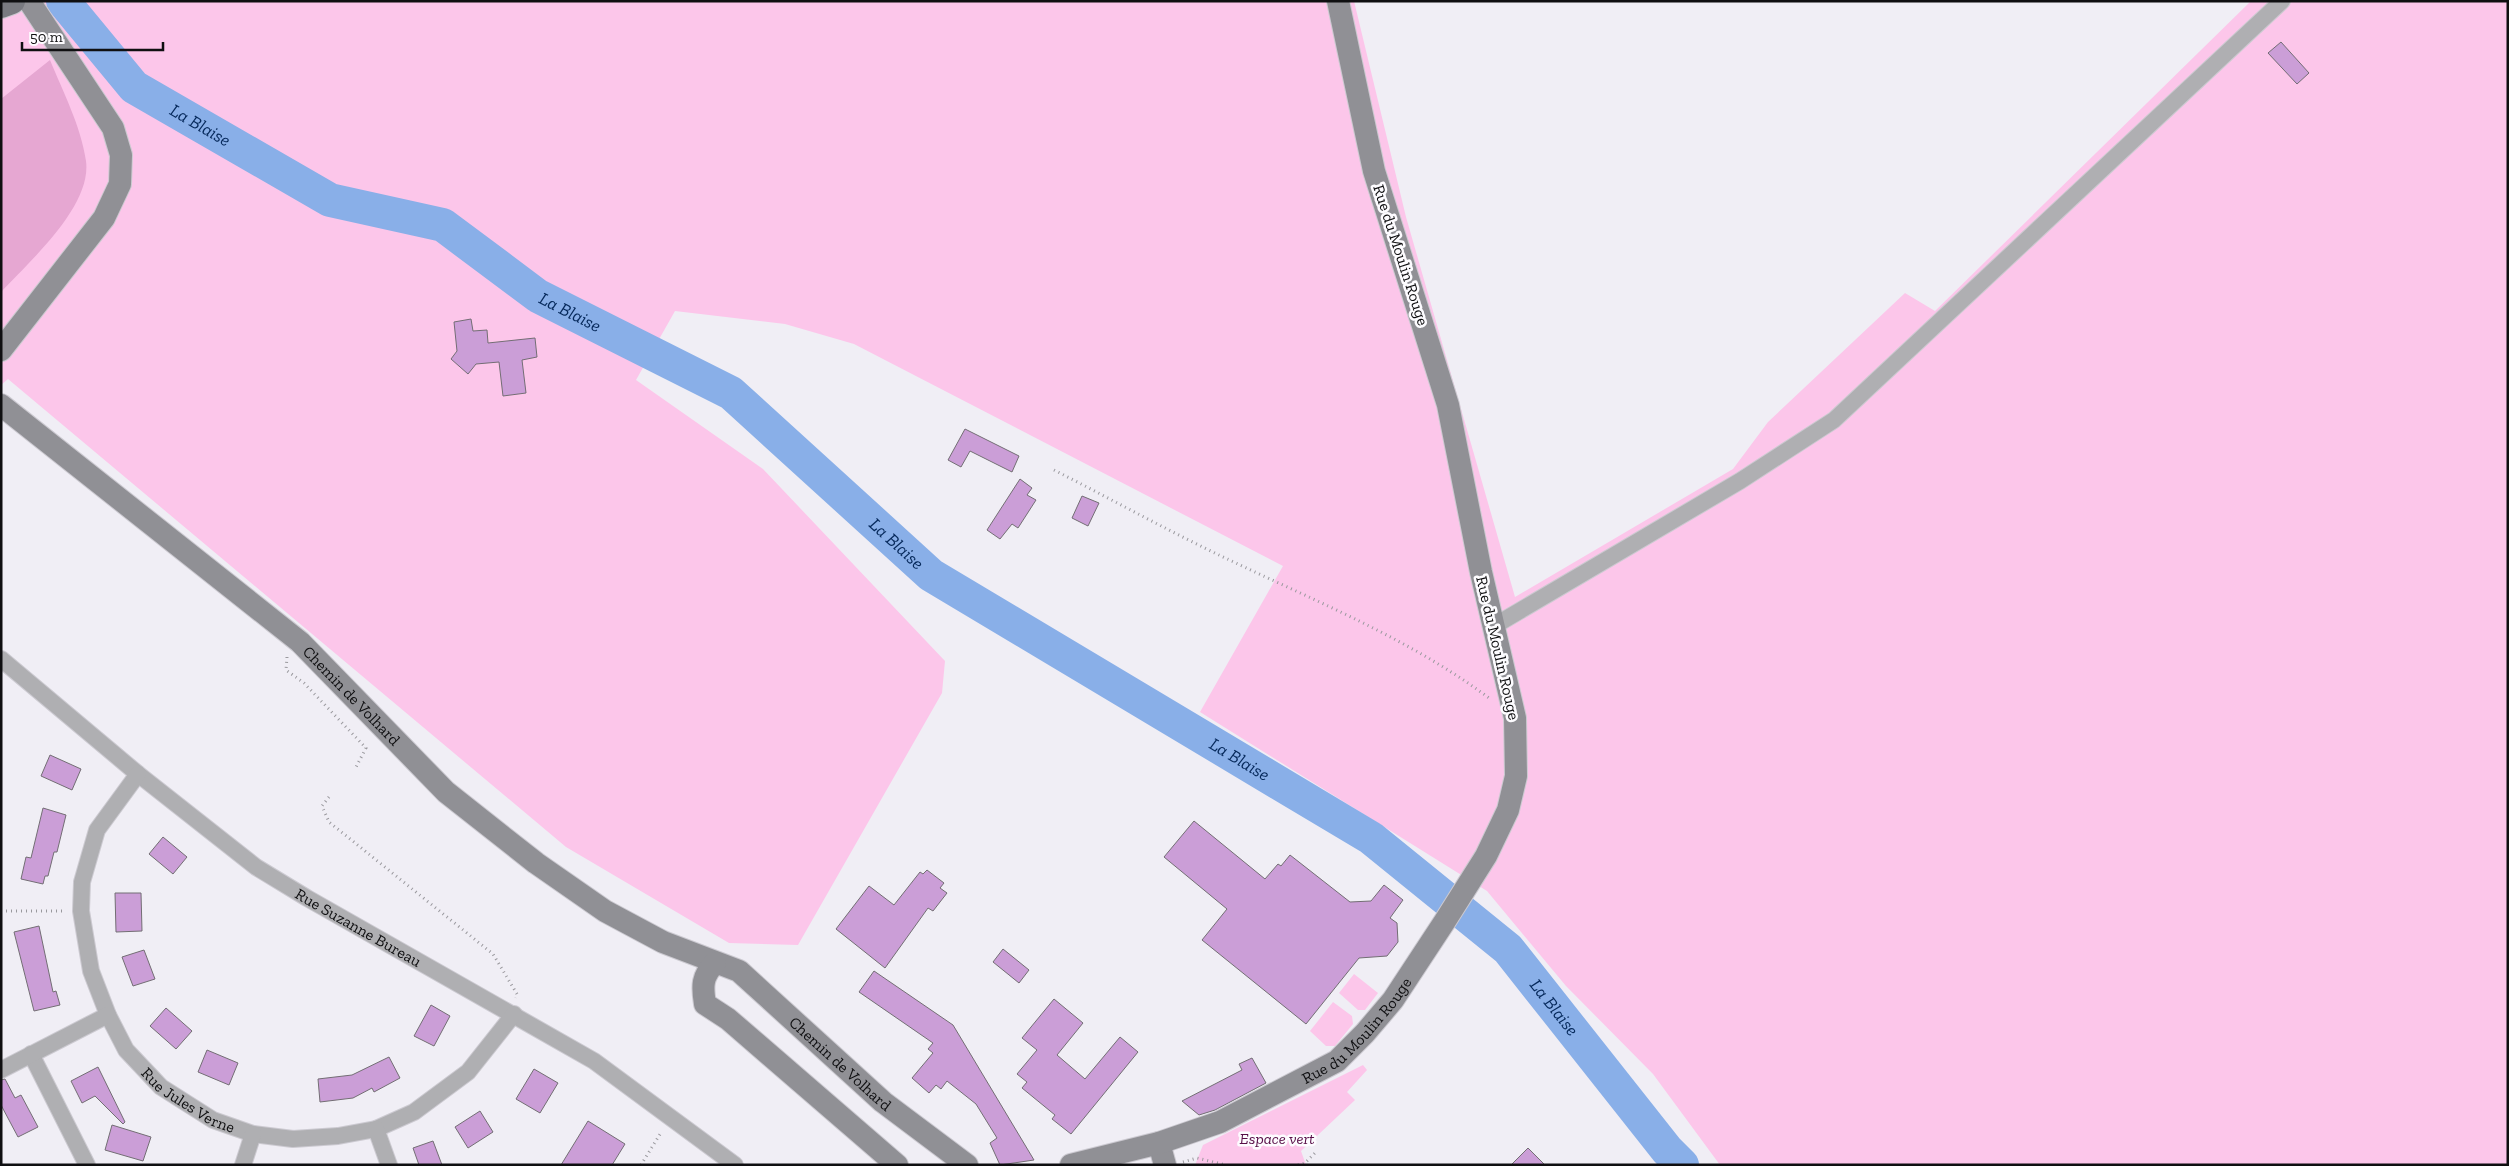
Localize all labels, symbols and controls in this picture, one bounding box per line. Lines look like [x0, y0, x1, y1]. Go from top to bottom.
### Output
scale bar [22, 20, 164, 52]
text: 50 m [30, 28, 63, 46]
water label: La Blaise [166, 99, 235, 151]
street label: Rue du Moulin Rouge [1369, 182, 1433, 328]
water label: La Blaise [535, 287, 605, 337]
water label: La Blaise [865, 513, 929, 574]
street label: Rue du Moulin Rouge [1472, 574, 1524, 722]
street label: Chemin de Volhard [299, 642, 405, 749]
water label: La Blaise [1205, 733, 1274, 786]
street label: Rue Suzanne Bureau [292, 884, 425, 971]
street label: Rue du Moulin Rouge [1298, 973, 1415, 1087]
water label: La Blaise [1525, 975, 1584, 1041]
street label: Chemin de Volhard [786, 1012, 896, 1115]
street label: Rue Jules Verne [138, 1063, 237, 1136]
park label: Espace vert [1240, 1129, 1315, 1148]

